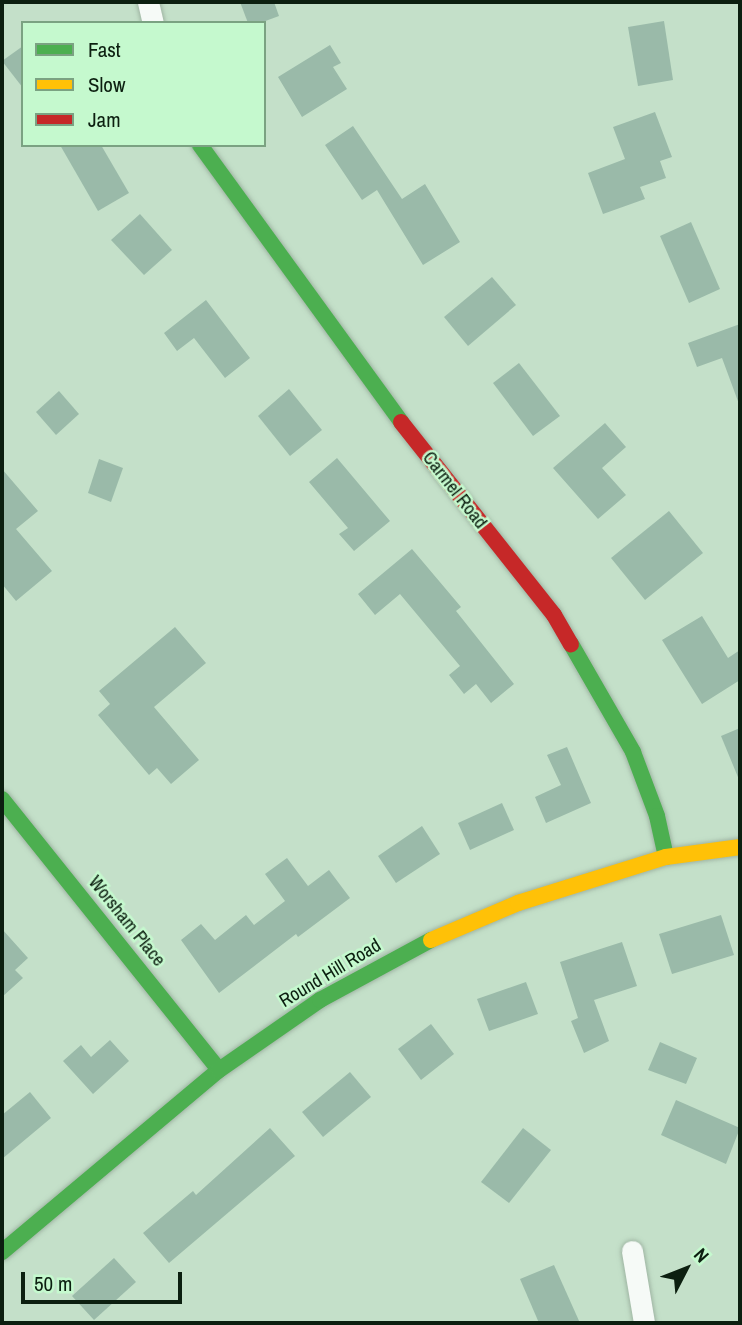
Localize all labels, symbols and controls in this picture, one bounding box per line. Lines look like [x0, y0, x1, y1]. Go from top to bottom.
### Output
legend [21, 21, 266, 147]
text: Fast [88, 35, 121, 64]
text: Slow [88, 70, 125, 99]
text: Jam [88, 105, 121, 134]
street label: Carmel Road [418, 447, 492, 533]
street label: Worsham Place [84, 871, 170, 971]
street label: Round Hill Road [275, 934, 385, 1012]
north arrow [651, 1234, 721, 1304]
text: N [688, 1242, 715, 1268]
scale bar [24, 1258, 186, 1302]
text: 50 m [34, 1269, 72, 1298]

